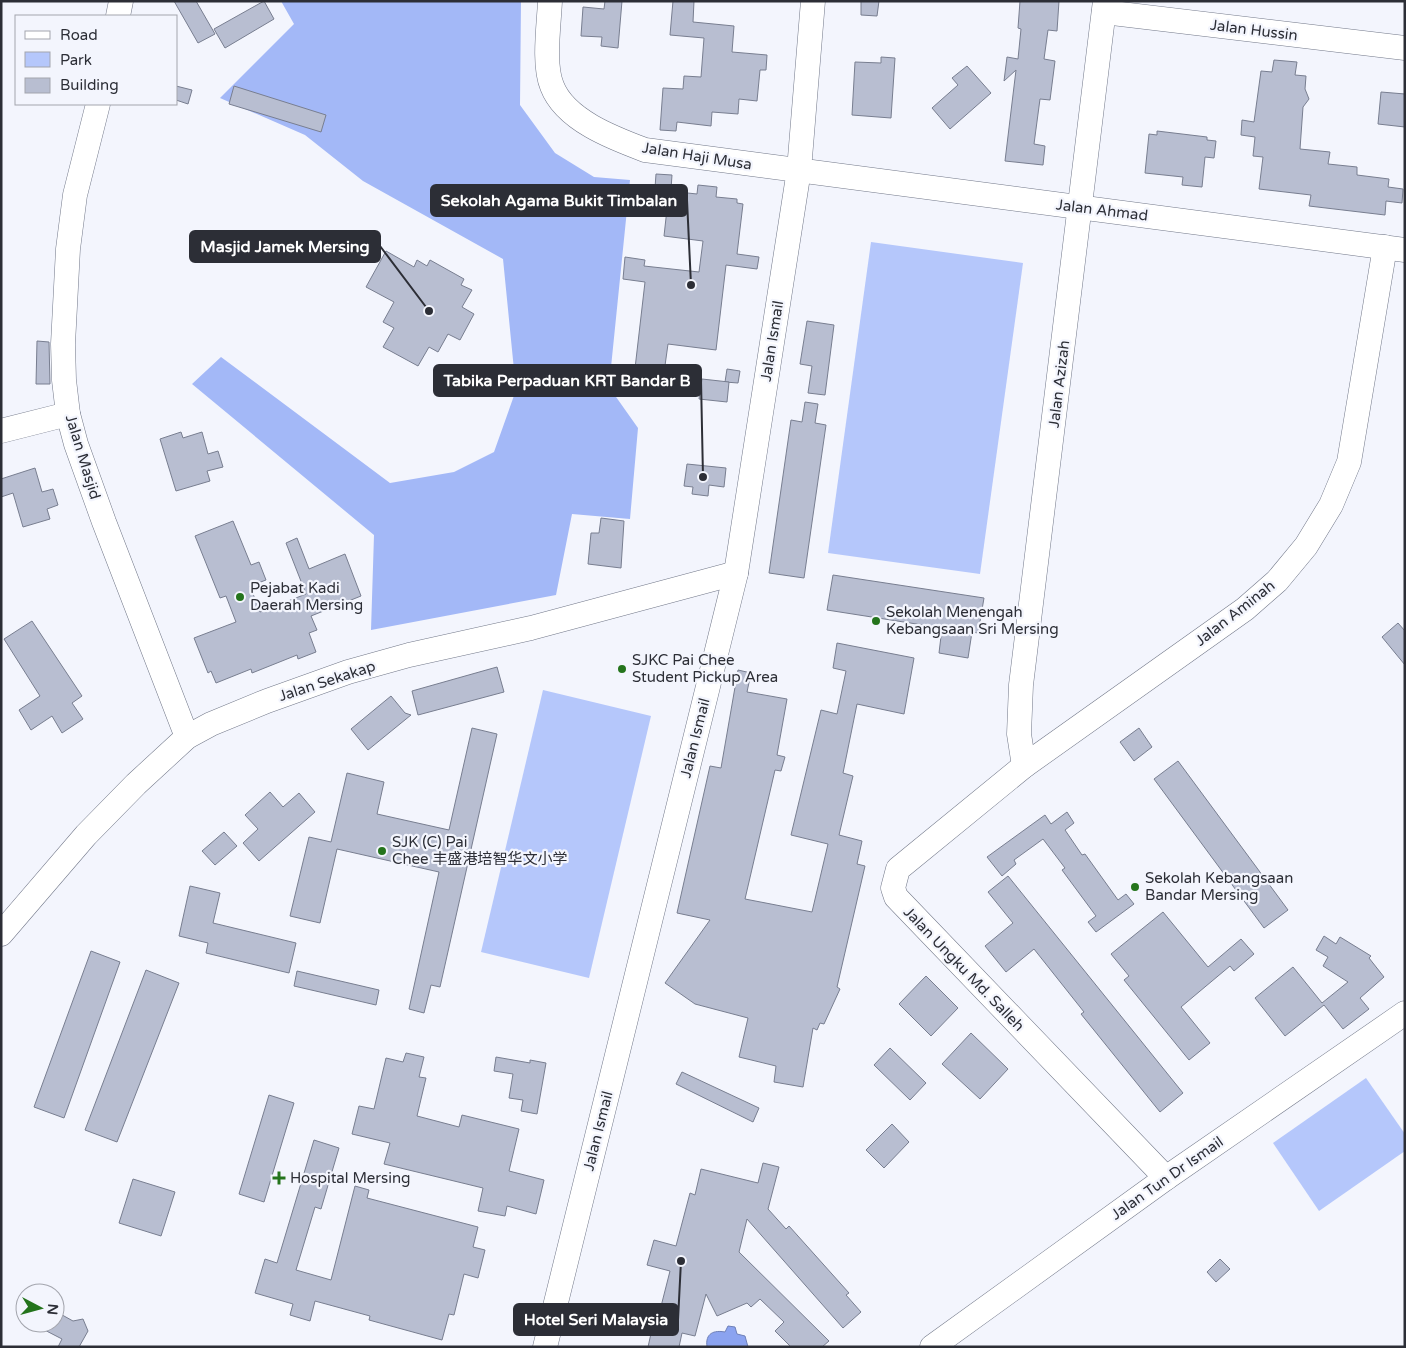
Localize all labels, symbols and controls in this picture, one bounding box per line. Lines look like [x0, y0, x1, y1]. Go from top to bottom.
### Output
legend [15, 15, 178, 105]
street label: Jalan Hussin [1209, 16, 1299, 44]
text: Road [60, 26, 98, 44]
text: Park [60, 51, 92, 69]
text: Building [60, 76, 119, 94]
street label: Jalan Haji Musa [641, 138, 753, 174]
callout: Sekolah Agama Bukit Timbalan [431, 185, 687, 216]
text: Sekolah Agama Bukit Timbalan [441, 191, 677, 211]
street label: Jalan Ahmad [1055, 195, 1149, 225]
callout: Masjid Jamek Mersing [190, 231, 380, 262]
text: Masjid Jamek Mersing [200, 237, 370, 257]
street label: Jalan Ismail [757, 299, 787, 383]
street label: Jalan Azizah [1045, 339, 1073, 429]
callout: Tabika Perpaduan KRT Bandar B [434, 365, 701, 396]
text: Tabika Perpaduan KRT Bandar B [442, 371, 691, 391]
street label: Jalan Masjid [62, 412, 104, 502]
street label: Jalan Aminah [1192, 576, 1278, 650]
place label: Pejabat Kadi Daerah Mersing [250, 579, 363, 614]
marker: Pejabat Kadi Daerah Mersing [234, 591, 246, 603]
place label: Sekolah Menengah Kebangsaan Sri Mersing [886, 603, 1059, 638]
marker: Sekolah Menengah Kebangsaan Sri Mersing [870, 615, 882, 627]
place label: SJKC Pai Chee Student Pickup Area [632, 651, 778, 686]
street label: Jalan Sekakap [276, 657, 378, 705]
marker: SJKC Pai Chee Student Pickup Area [616, 663, 628, 675]
street label: Jalan Ismail [676, 696, 714, 780]
place label: SJK (C) Pai Chee 丰盛港培智华文小学 [392, 833, 567, 868]
marker: SJK (C) Pai Chee 丰盛港培智华文小学 [376, 845, 388, 857]
place label: Sekolah Kebangsaan Bandar Mersing [1145, 869, 1293, 904]
marker: Sekolah Kebangsaan Bandar Mersing [1129, 881, 1141, 893]
street label: Jalan Ungku Md. Salleh [900, 903, 1028, 1035]
street label: Jalan Ismail [579, 1089, 617, 1173]
street label: Jalan Tun Dr Ismail [1107, 1133, 1227, 1223]
place label: Hospital Mersing [290, 1169, 410, 1187]
marker: Hospital Mersing [272, 1171, 286, 1185]
north arrow [15, 1283, 65, 1333]
text: N [43, 1303, 61, 1316]
callout: Hotel Seri Malaysia [514, 1304, 678, 1335]
text: Hotel Seri Malaysia [524, 1310, 668, 1330]

